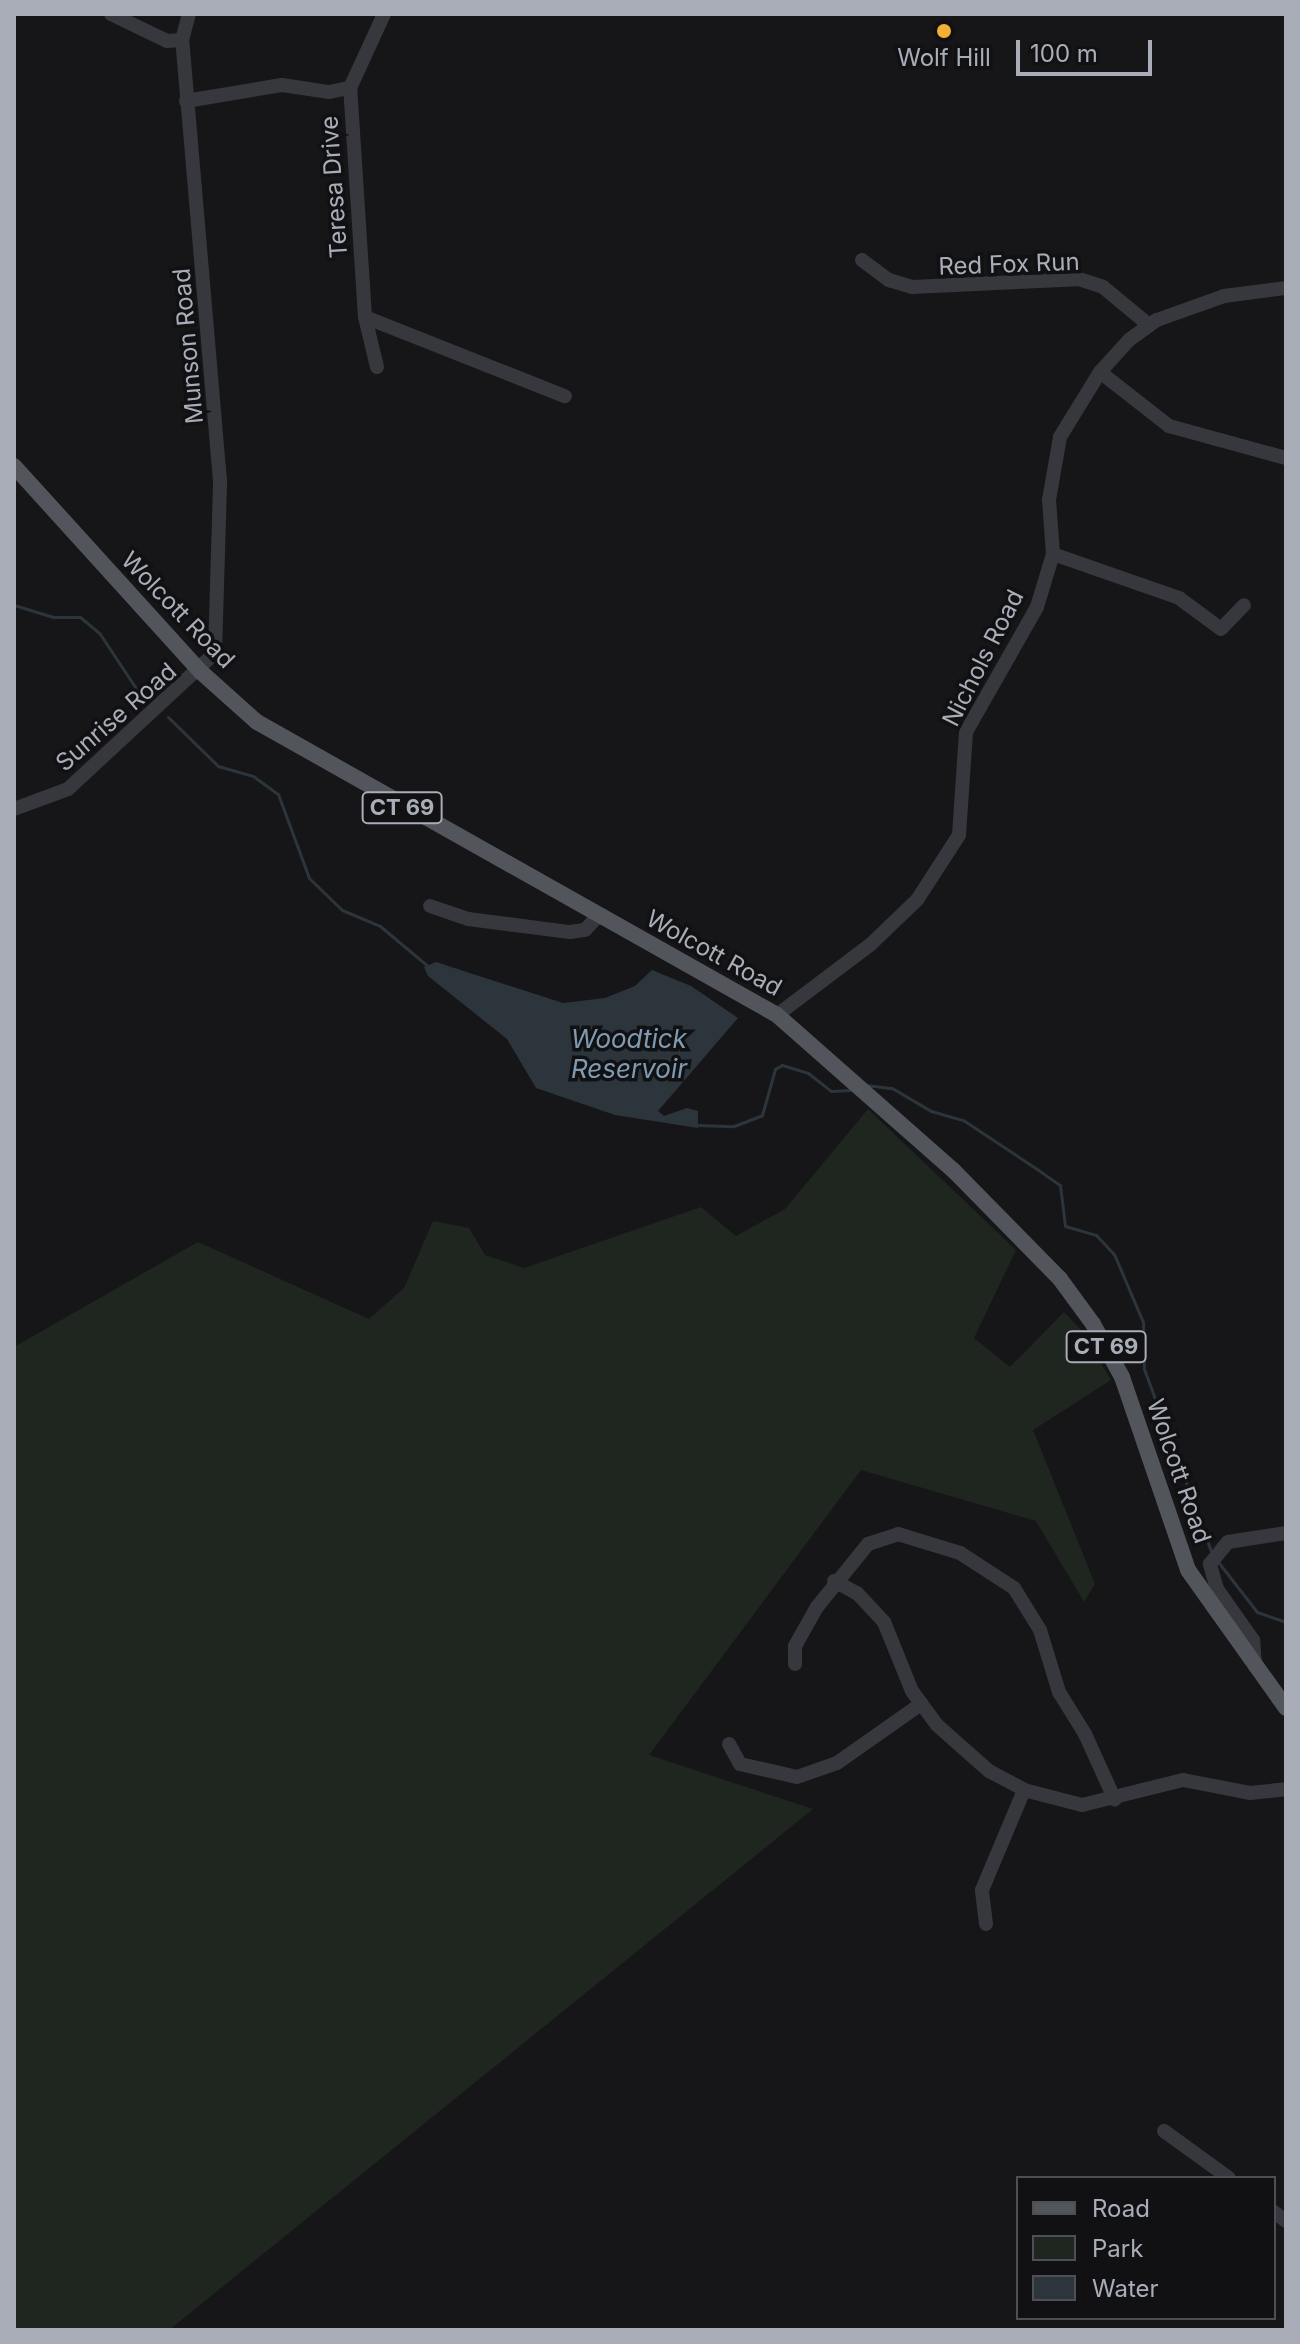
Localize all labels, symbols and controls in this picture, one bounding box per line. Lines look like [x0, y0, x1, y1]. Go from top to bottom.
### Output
marker: Wolf Hill [935, 22, 953, 40]
scale bar [1020, 24, 1156, 74]
text: 100 m [1030, 39, 1098, 68]
place label: Wolf Hill [897, 44, 991, 72]
street label: Teresa Drive [315, 115, 353, 259]
street label: Red Fox Run [938, 247, 1080, 281]
street label: Munson Road [167, 267, 209, 425]
street label: Wolcott Road [115, 546, 241, 674]
street label: Nichols Road [936, 585, 1030, 731]
street label: Sunrise Road [50, 657, 182, 777]
road number: CT 69 [360, 790, 444, 826]
street label: Wolcott Road [641, 904, 787, 1002]
water label: Woodtick Reservoir [571, 1023, 687, 1084]
road number: CT 69 [1064, 1329, 1148, 1365]
street label: Wolcott Road [1141, 1395, 1217, 1547]
legend [1016, 2176, 1276, 2320]
text: Road [1092, 2194, 1150, 2223]
text: Park [1092, 2234, 1143, 2263]
text: Water [1092, 2274, 1159, 2303]

